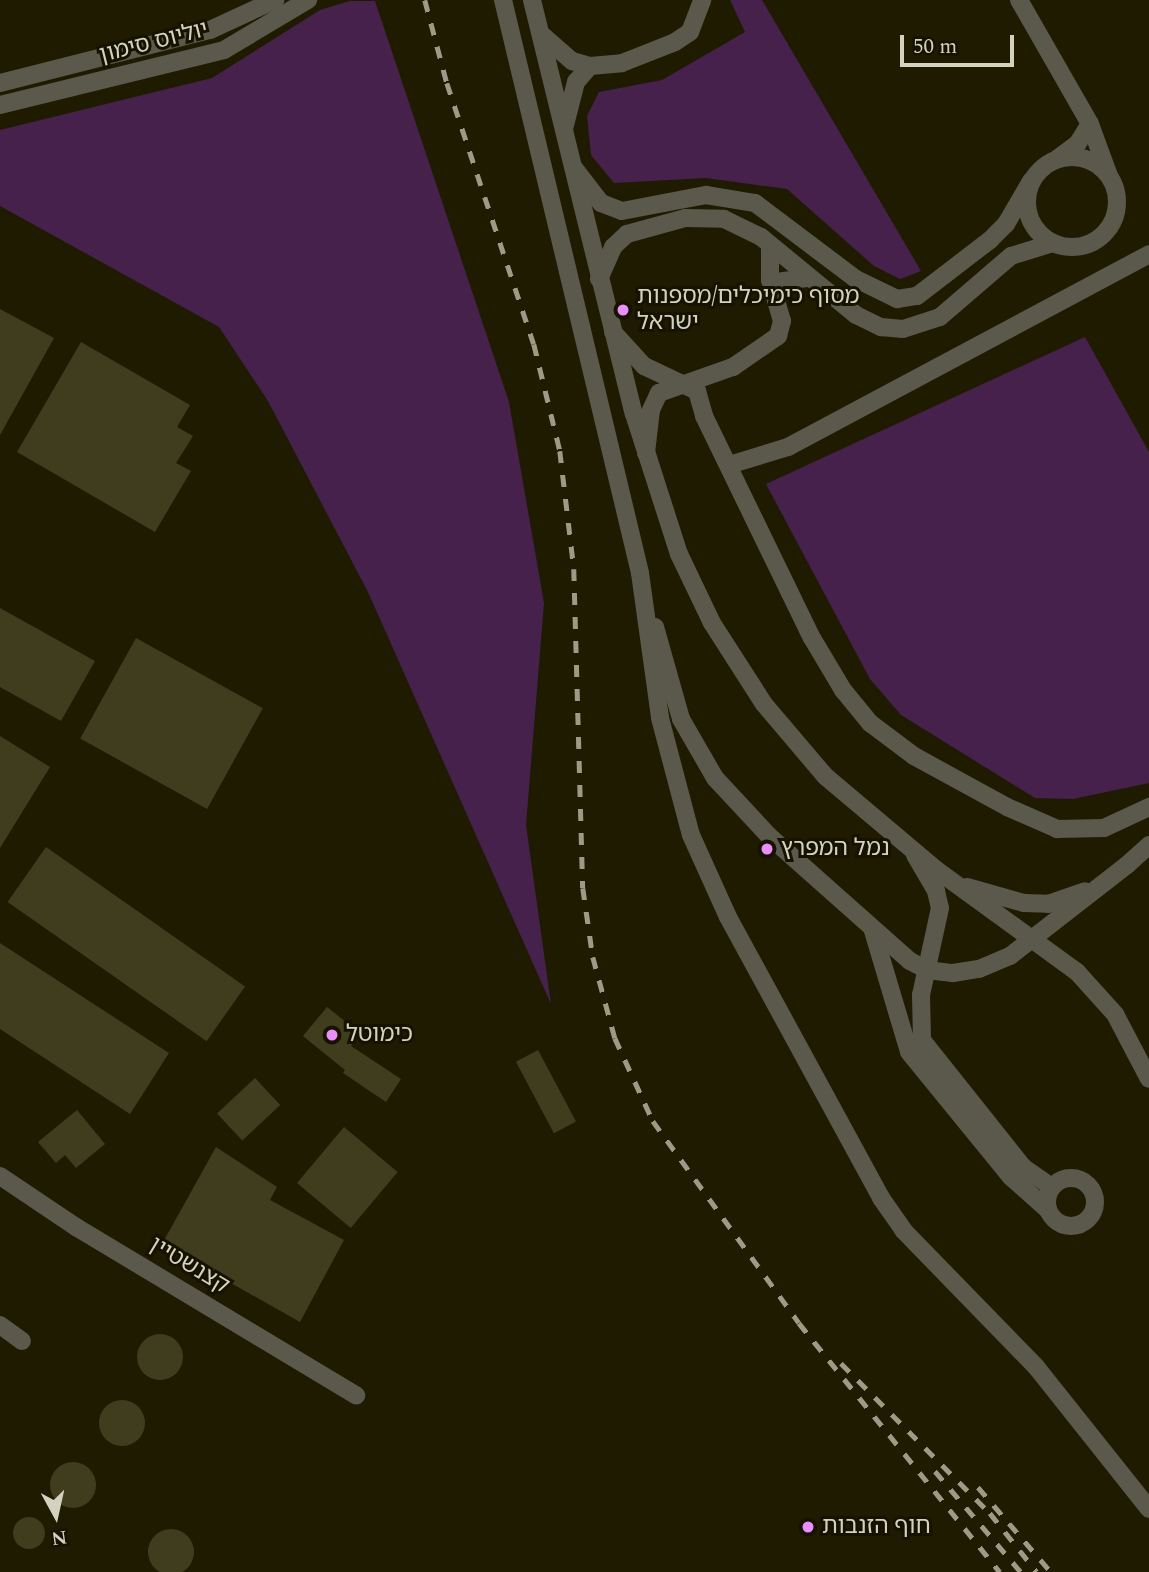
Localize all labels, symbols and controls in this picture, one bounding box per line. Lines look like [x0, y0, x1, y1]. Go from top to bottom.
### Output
street label: יוליוס סימון [97, 16, 211, 70]
scale bar [904, 21, 1018, 65]
text: 50 m [913, 31, 957, 63]
place label: מסוף כימיכלים/מספנות ישראל [637, 283, 859, 337]
marker: מסוף כימיכלים/מספנות ישראל [615, 302, 631, 318]
place label: נמל המפרץ [781, 835, 890, 863]
marker: נמל המפרץ [759, 841, 775, 857]
place label: כימוטל [346, 1021, 413, 1049]
marker: כימוטל [324, 1027, 340, 1043]
street label: קצנשטיין [144, 1231, 234, 1301]
north arrow [21, 1481, 91, 1551]
place label: חוף הזנבות [822, 1513, 931, 1541]
marker: חוף הזנבות [800, 1519, 816, 1535]
text: N [49, 1522, 69, 1553]

